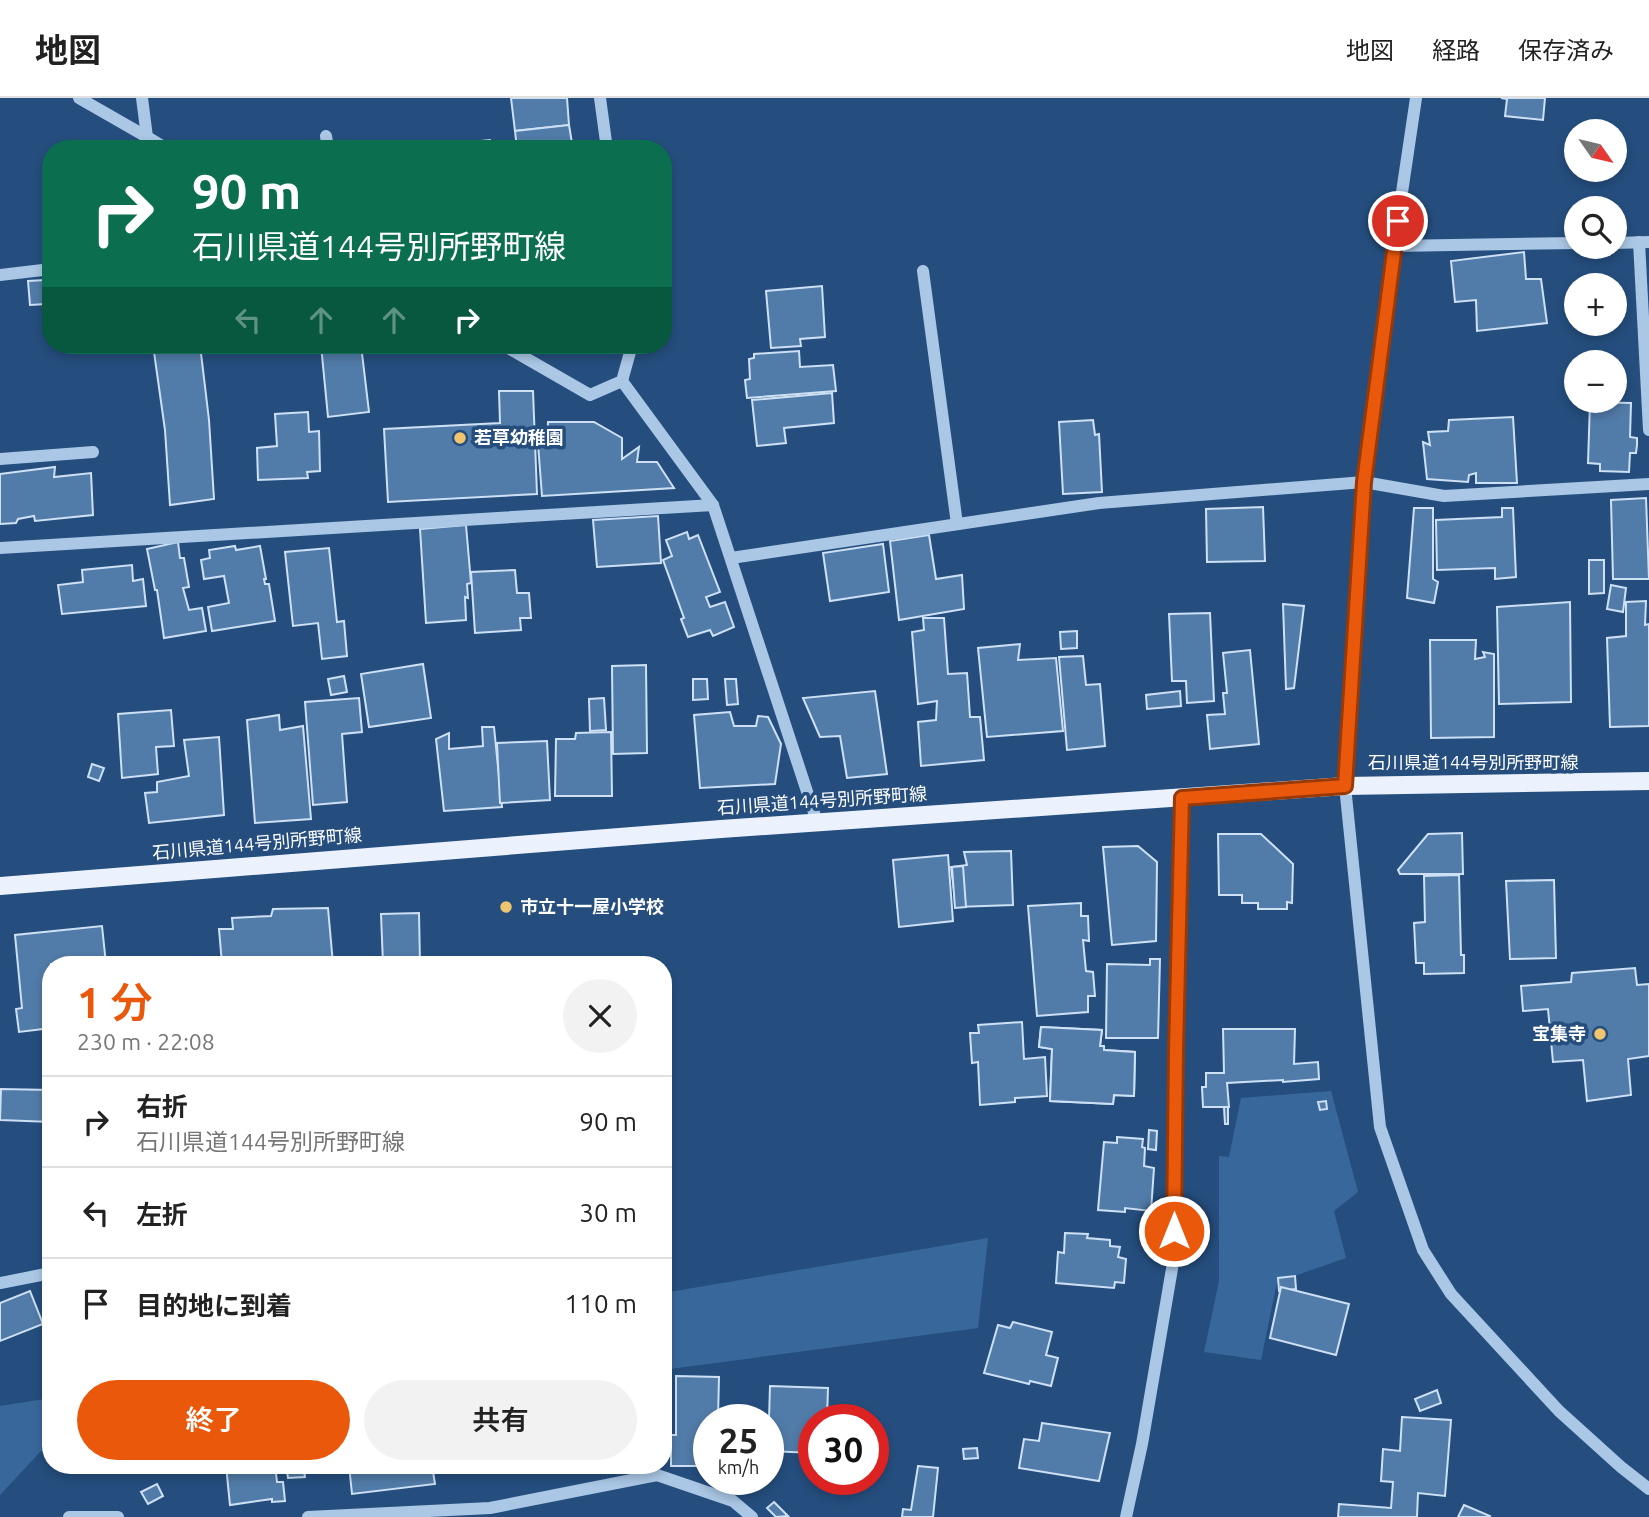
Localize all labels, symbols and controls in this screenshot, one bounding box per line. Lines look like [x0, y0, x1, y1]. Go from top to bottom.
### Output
text: 地図 [35, 31, 101, 68]
text: 地図 [1346, 37, 1394, 64]
text: 経路 [1432, 37, 1480, 64]
text: 保存済み [1518, 37, 1614, 64]
north arrow [1564, 119, 1628, 182]
map controls [1564, 119, 1627, 413]
text: 90 m [192, 163, 301, 218]
icon: right [77, 168, 168, 259]
pin [1368, 191, 1428, 251]
button: search [1564, 196, 1627, 259]
icon: arrive [1379, 202, 1417, 240]
text: 石川県道144号別所野町線 [192, 228, 566, 264]
button: + [1564, 273, 1627, 336]
icon: left [229, 301, 267, 339]
icon: ahead [302, 301, 340, 339]
icon: ahead [375, 301, 413, 339]
icon: right [448, 301, 486, 339]
button: − [1564, 350, 1627, 413]
place label: 若草幼稚園 [474, 427, 564, 447]
marker: 若草幼稚園 [452, 430, 468, 446]
street label: 石川県道144号別所野町線 [1368, 752, 1578, 772]
street label: 石川県道144号別所野町線 [716, 783, 928, 817]
street label: 石川県道144号別所野町線 [151, 824, 363, 862]
place label: 市立十一屋小学校 [520, 896, 664, 916]
marker: 市立十一屋小学校 [498, 899, 514, 915]
text: 1 分 [77, 979, 153, 1026]
button: close [563, 979, 637, 1053]
place label: 宝集寺 [1532, 1023, 1586, 1043]
marker: 宝集寺 [1592, 1026, 1608, 1042]
text: 230 m · 22:08 [77, 1029, 215, 1054]
text: 右折 [136, 1092, 188, 1121]
icon: right [77, 1103, 115, 1141]
text: 90 m [579, 1107, 637, 1136]
text: 石川県道144号別所野町線 [136, 1129, 405, 1154]
icon: left [77, 1194, 115, 1232]
position arrow [1137, 1194, 1211, 1268]
text: 30 m [579, 1198, 637, 1227]
text: 左折 [136, 1200, 188, 1229]
icon: arrive [77, 1285, 115, 1323]
text: 110 m [565, 1289, 637, 1318]
text: 目的地に到着 [136, 1291, 292, 1320]
button: 終了 [77, 1380, 350, 1460]
button: 共有 [364, 1380, 637, 1460]
speed limit sign: 30 [798, 1404, 889, 1495]
text: 25 [719, 1420, 758, 1460]
text: km/h [718, 1457, 759, 1477]

